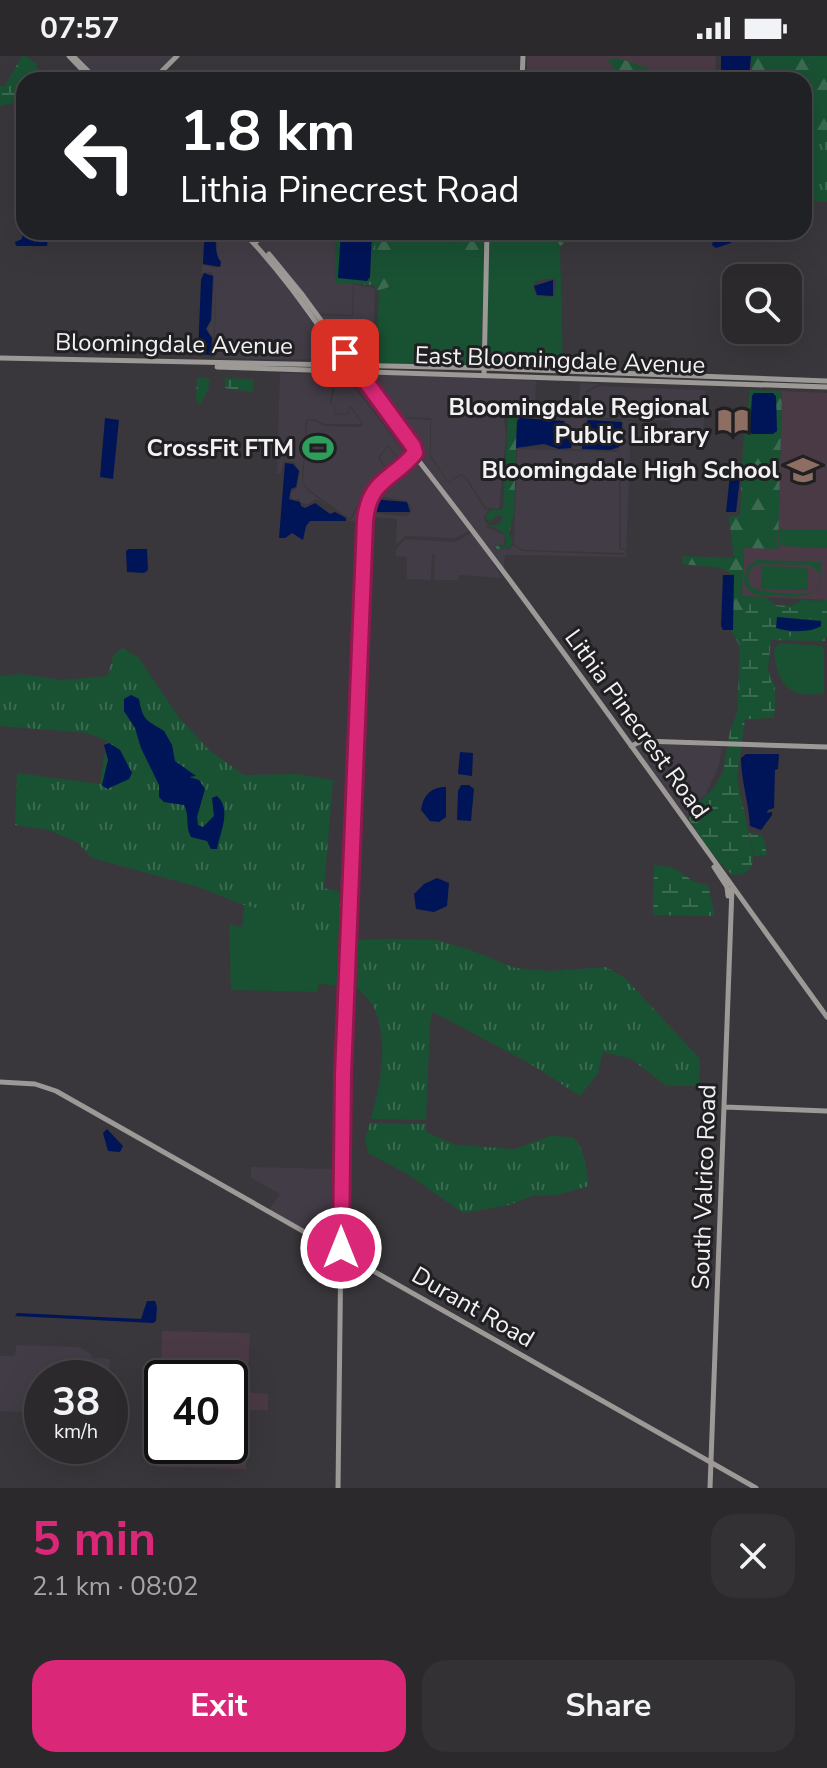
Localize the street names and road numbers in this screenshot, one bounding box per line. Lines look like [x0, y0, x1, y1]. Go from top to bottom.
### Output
street label: Bloomingdale Avenue [55, 326, 293, 362]
street label: East Bloomingdale Avenue [414, 339, 706, 381]
street label: Lithia Pinecrest Road [558, 623, 716, 825]
street label: South Valrico Road [684, 1084, 724, 1290]
street label: Durant Road [406, 1259, 540, 1355]

